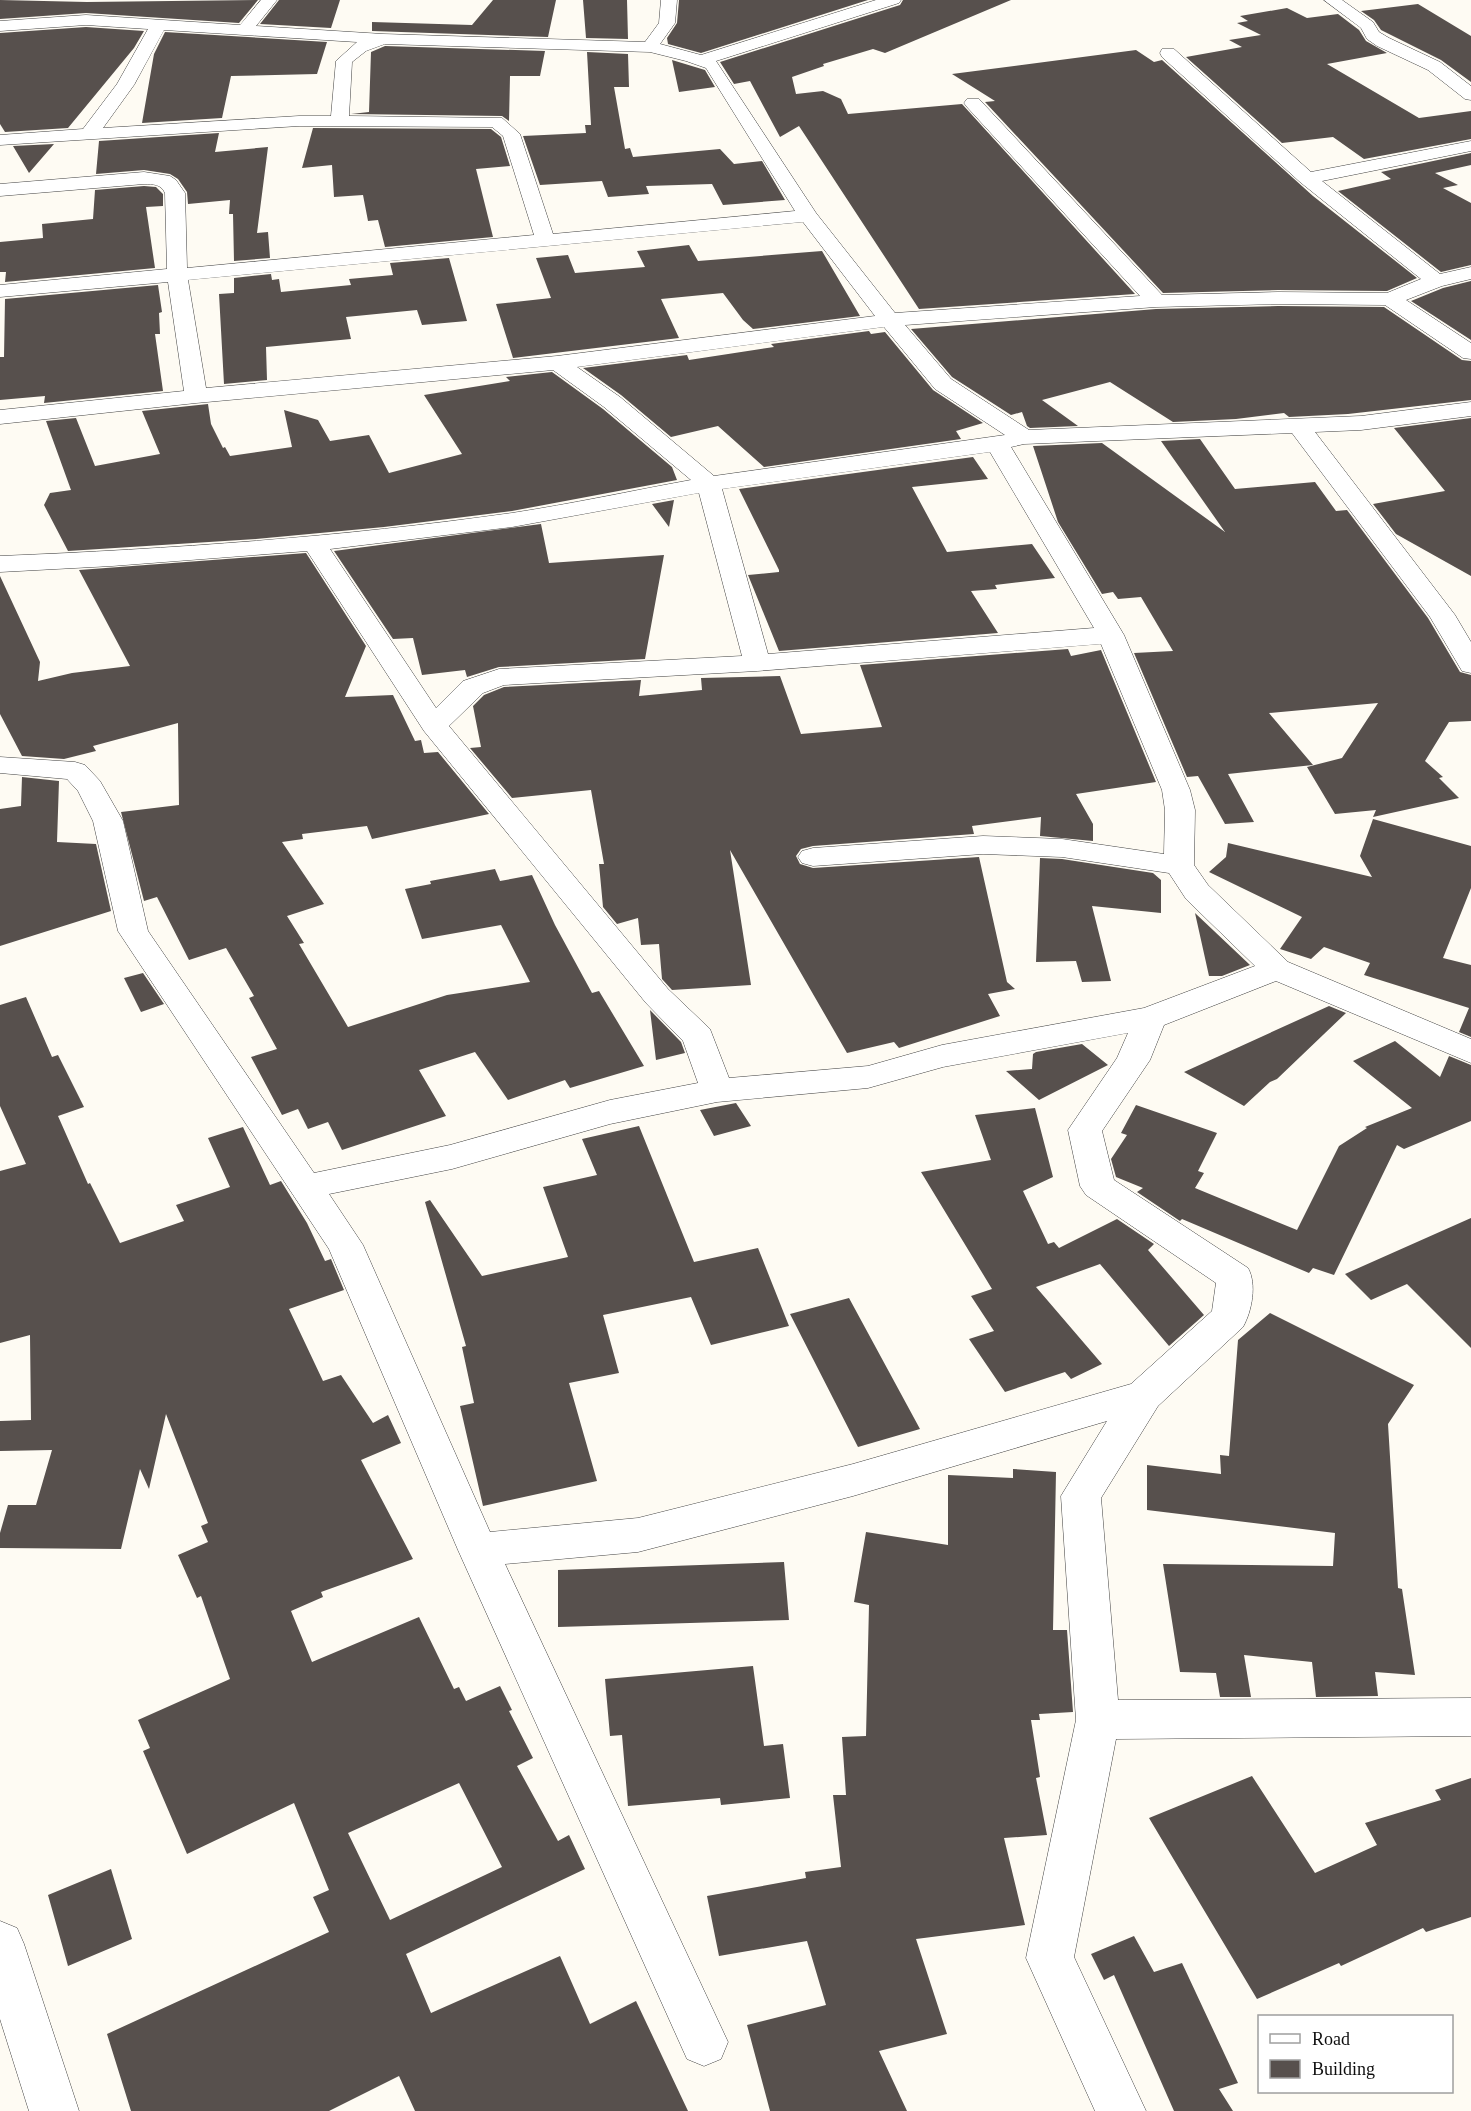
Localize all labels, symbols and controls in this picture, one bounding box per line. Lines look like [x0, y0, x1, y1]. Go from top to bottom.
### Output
legend [1258, 2015, 1453, 2093]
text: Road [1312, 2029, 1350, 2049]
text: Building [1312, 2059, 1375, 2079]

